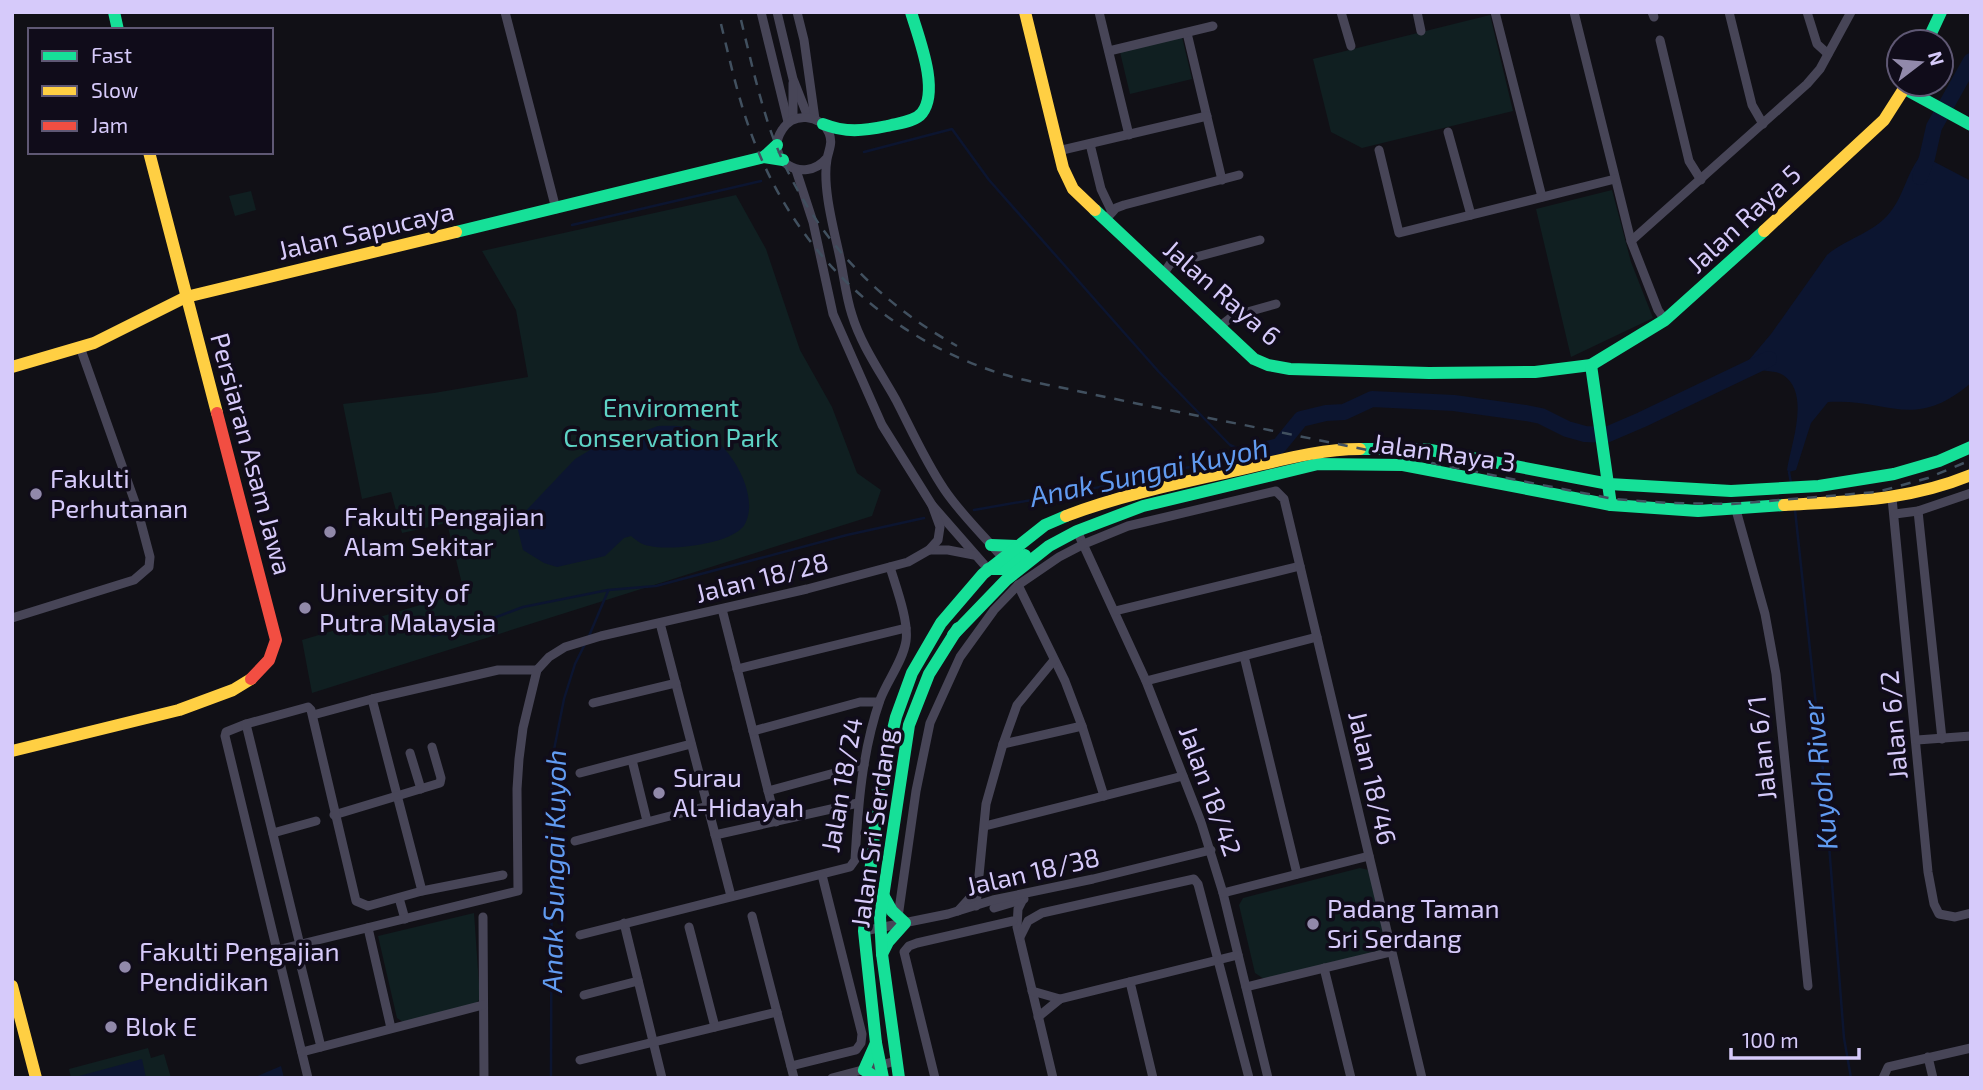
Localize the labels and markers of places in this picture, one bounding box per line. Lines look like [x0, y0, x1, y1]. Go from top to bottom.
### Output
place label: Fakulti Perhutanan [50, 462, 188, 523]
marker: Fakulti Perhutanan [28, 486, 44, 502]
place label: Fakulti Pengajian Alam Sekitar [344, 500, 545, 561]
marker: Fakulti Pengajian Alam Sekitar [322, 524, 338, 540]
place label: University of Putra Malaysia [319, 576, 496, 637]
marker: University of Putra Malaysia [297, 600, 313, 616]
place label: Surau Al-Hidayah [673, 761, 804, 822]
marker: Surau Al-Hidayah [651, 785, 667, 801]
place label: Padang Taman Sri Serdang [1327, 892, 1500, 953]
marker: Padang Taman Sri Serdang [1305, 916, 1321, 932]
place label: Fakulti Pengajian Pendidikan [139, 935, 340, 996]
marker: Fakulti Pengajian Pendidikan [117, 959, 133, 975]
place label: Blok E [125, 1010, 197, 1041]
marker: Blok E [103, 1019, 119, 1035]

